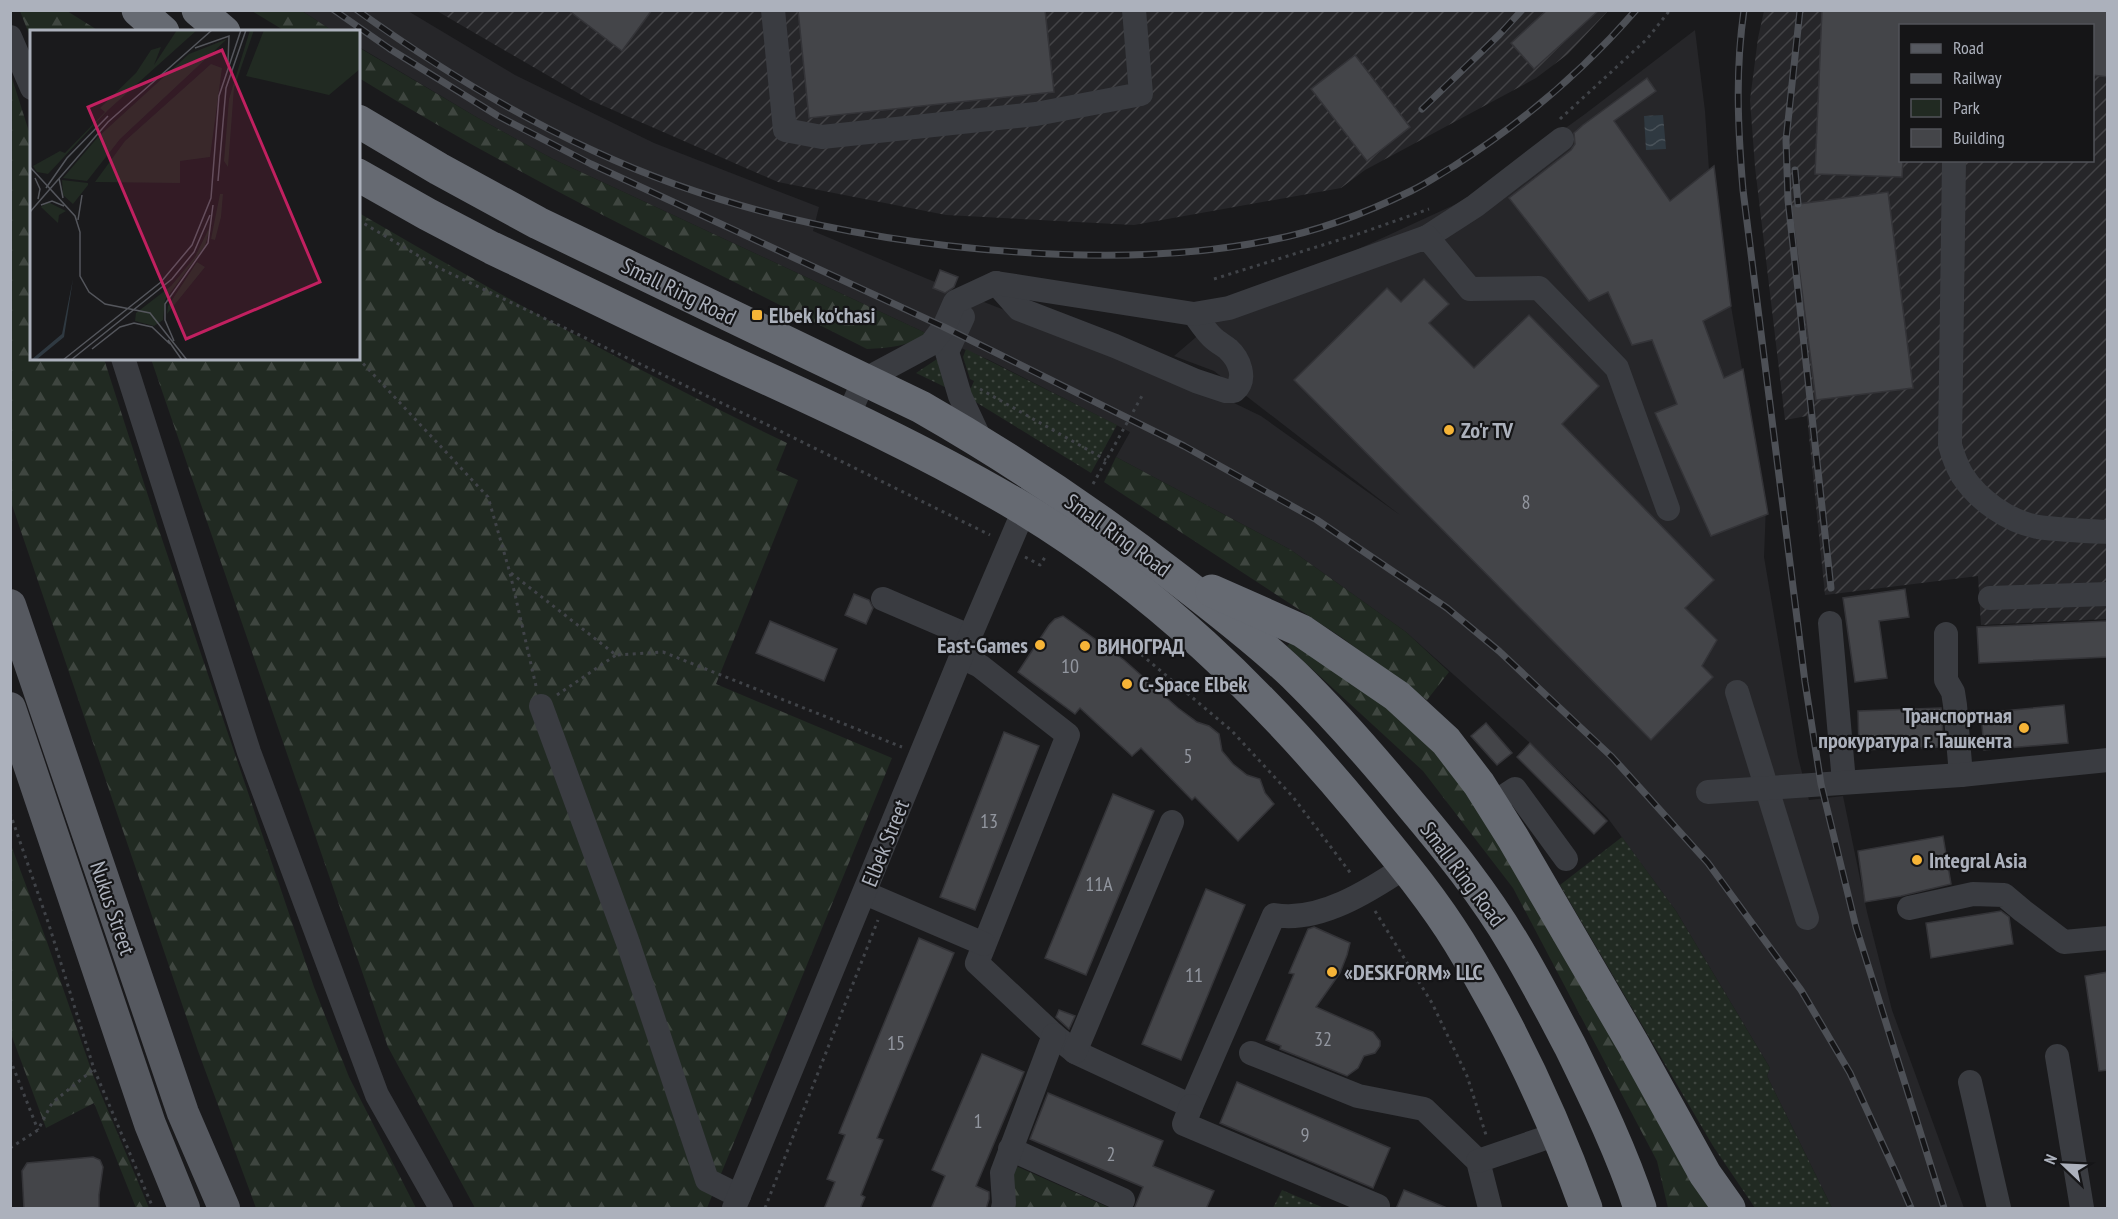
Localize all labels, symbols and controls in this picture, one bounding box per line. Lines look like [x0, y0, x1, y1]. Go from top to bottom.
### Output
legend [1899, 24, 2094, 162]
inset map [30, 30, 360, 360]
text: Road [1953, 36, 1984, 59]
text: Railway [1953, 66, 2002, 89]
text: Park [1953, 96, 1980, 119]
text: Building [1953, 126, 2005, 149]
street label: Small Ring Road [617, 251, 741, 331]
place label: Elbek ko'chasi [769, 301, 875, 329]
marker: Elbek ko'chasi [750, 308, 764, 322]
place label: Zo'r TV [1461, 416, 1514, 444]
marker: Zo'r TV [1442, 423, 1456, 437]
street label: Small Ring Road [1060, 487, 1176, 583]
house number: 8 [1522, 489, 1531, 515]
place label: East-Games [937, 631, 1028, 659]
place label: ВИНОГРАД [1097, 632, 1185, 660]
marker: East-Games [1033, 638, 1047, 652]
marker: ВИНОГРАД [1078, 639, 1092, 653]
house number: 10 [1061, 653, 1079, 679]
place label: C-Space Elbek [1139, 670, 1248, 698]
marker: C-Space Elbek [1120, 677, 1134, 691]
place label: Транспортная прокуратура г. Ташкента [1818, 701, 2012, 754]
marker: Транспортная прокуратура г. Ташкента [2017, 721, 2031, 735]
house number: 5 [1184, 743, 1193, 769]
street label: Elbek Street [855, 795, 915, 891]
house number: 13 [980, 808, 998, 834]
street label: Small Ring Road [1414, 816, 1512, 932]
place label: Integral Asia [1929, 846, 2027, 874]
marker: Integral Asia [1910, 853, 1924, 867]
street label: Nukus Street [84, 858, 142, 958]
house number: 11A [1085, 871, 1113, 897]
place label: «DESKFORM» LLC [1344, 958, 1483, 986]
house number: 11 [1185, 962, 1203, 988]
marker: «DESKFORM» LLC [1325, 965, 1339, 979]
house number: 32 [1314, 1026, 1332, 1052]
house number: 15 [887, 1030, 905, 1056]
house number: 1 [974, 1108, 983, 1134]
house number: 9 [1301, 1122, 1310, 1148]
north arrow [2034, 1135, 2094, 1195]
house number: 2 [1107, 1141, 1116, 1167]
text: N [2039, 1151, 2061, 1167]

